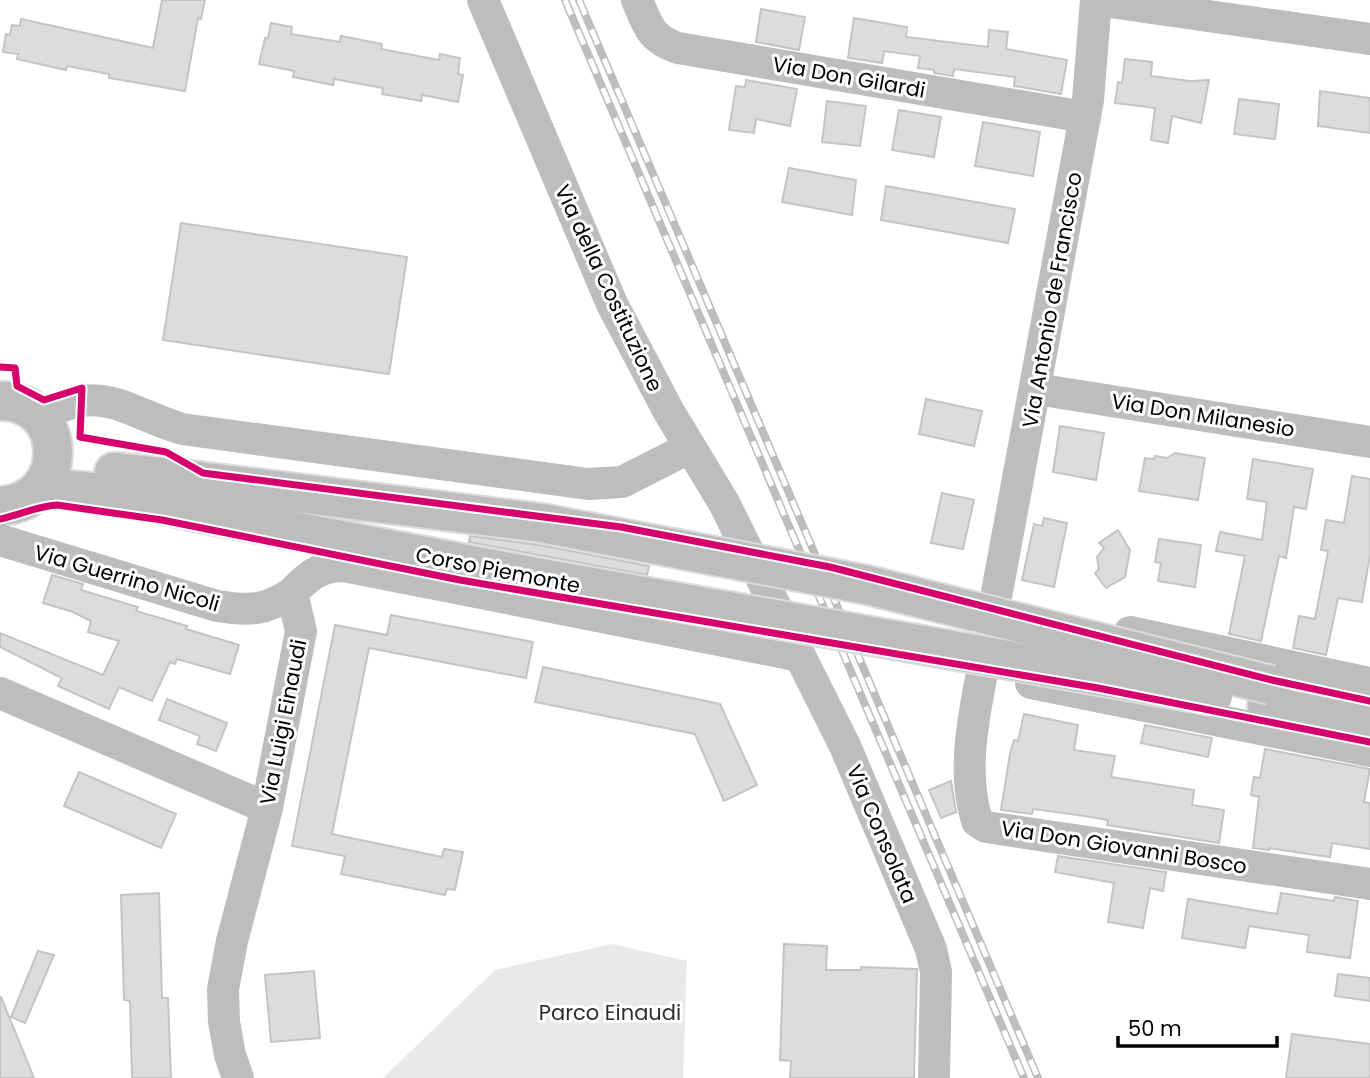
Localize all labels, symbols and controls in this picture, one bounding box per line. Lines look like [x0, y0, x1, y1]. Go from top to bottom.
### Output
street label: Via Don Gilardi [770, 49, 928, 105]
street label: Via Antonio de Francisco [1015, 170, 1089, 430]
street label: Via della Costituzione [548, 180, 670, 396]
street label: Via Don Milanesio [1109, 386, 1297, 444]
street label: Via Guerrino Nicoli [31, 538, 223, 618]
street label: Corso Piemonte [413, 540, 583, 600]
street label: Via Luigi Einaudi [253, 637, 313, 807]
street label: Via Consolata [840, 760, 924, 908]
street label: Via Don Giovanni Bosco [999, 813, 1249, 881]
park label: Parco Einaudi [539, 998, 681, 1027]
scale bar [1118, 1004, 1277, 1048]
text: 50 m [1128, 1014, 1182, 1043]

